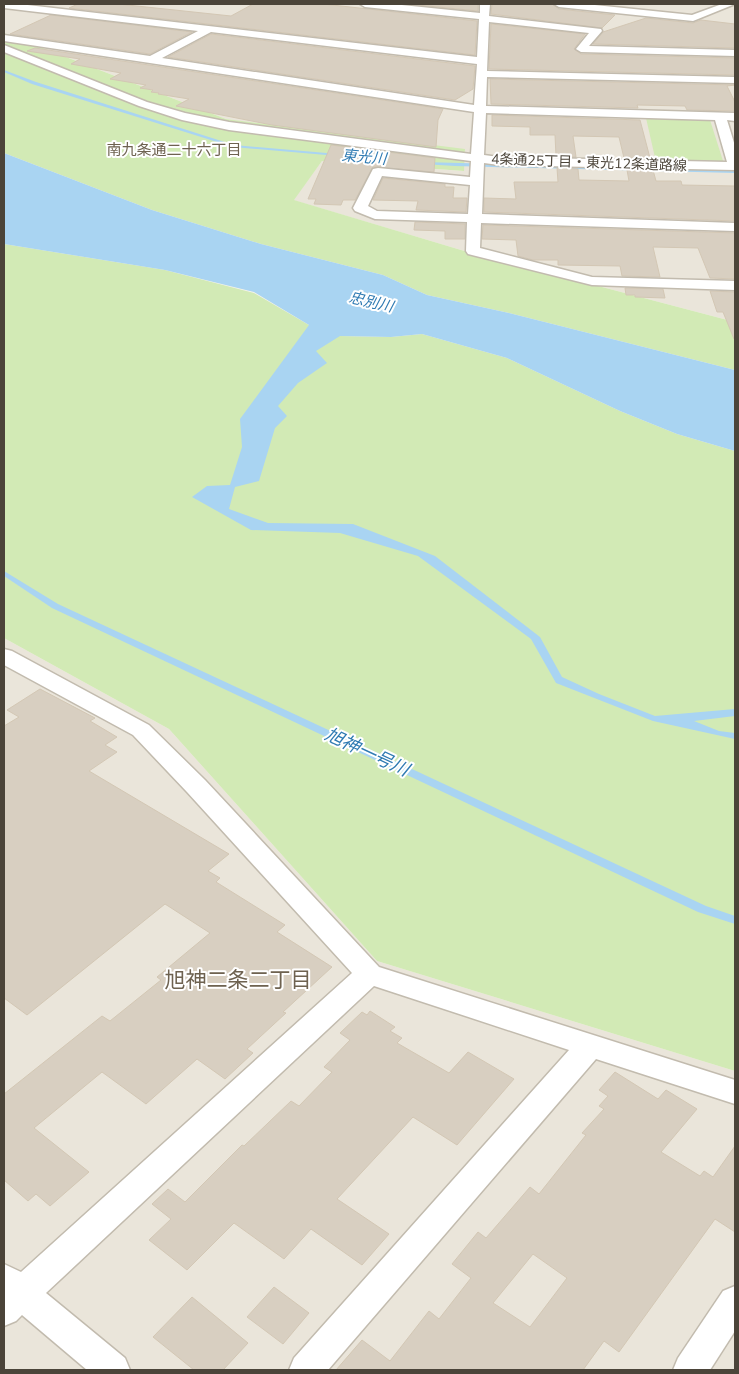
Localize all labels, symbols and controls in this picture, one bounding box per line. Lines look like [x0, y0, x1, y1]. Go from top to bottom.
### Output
district label: 南九条通二十六丁目 [106, 140, 242, 160]
water label: 東光川 [341, 145, 389, 169]
street label: 4条通25丁目・東光12条道路線 [491, 150, 687, 175]
water label: 忠別川 [347, 287, 397, 317]
water label: 旭神一号川 [321, 722, 415, 783]
district label: 旭神二条二丁目 [165, 966, 312, 994]

